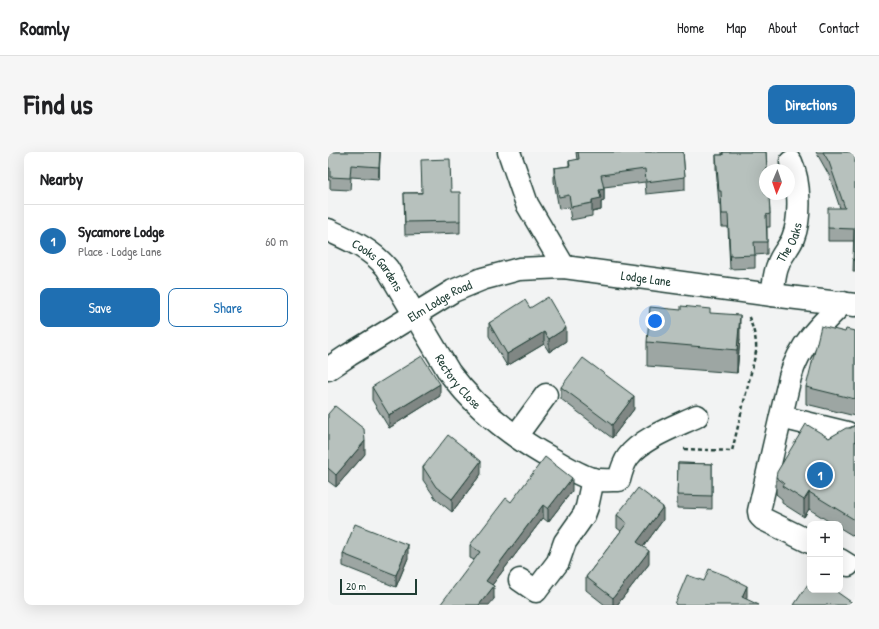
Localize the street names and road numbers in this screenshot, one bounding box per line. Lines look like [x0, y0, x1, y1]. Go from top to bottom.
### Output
street label: The Oaks [771, 221, 806, 265]
street label: Cooks Gardens [349, 234, 408, 294]
street label: Lodge Lane [620, 266, 672, 290]
street label: Elm Lodge Road [404, 275, 474, 326]
street label: Rectory Close [431, 351, 485, 413]

